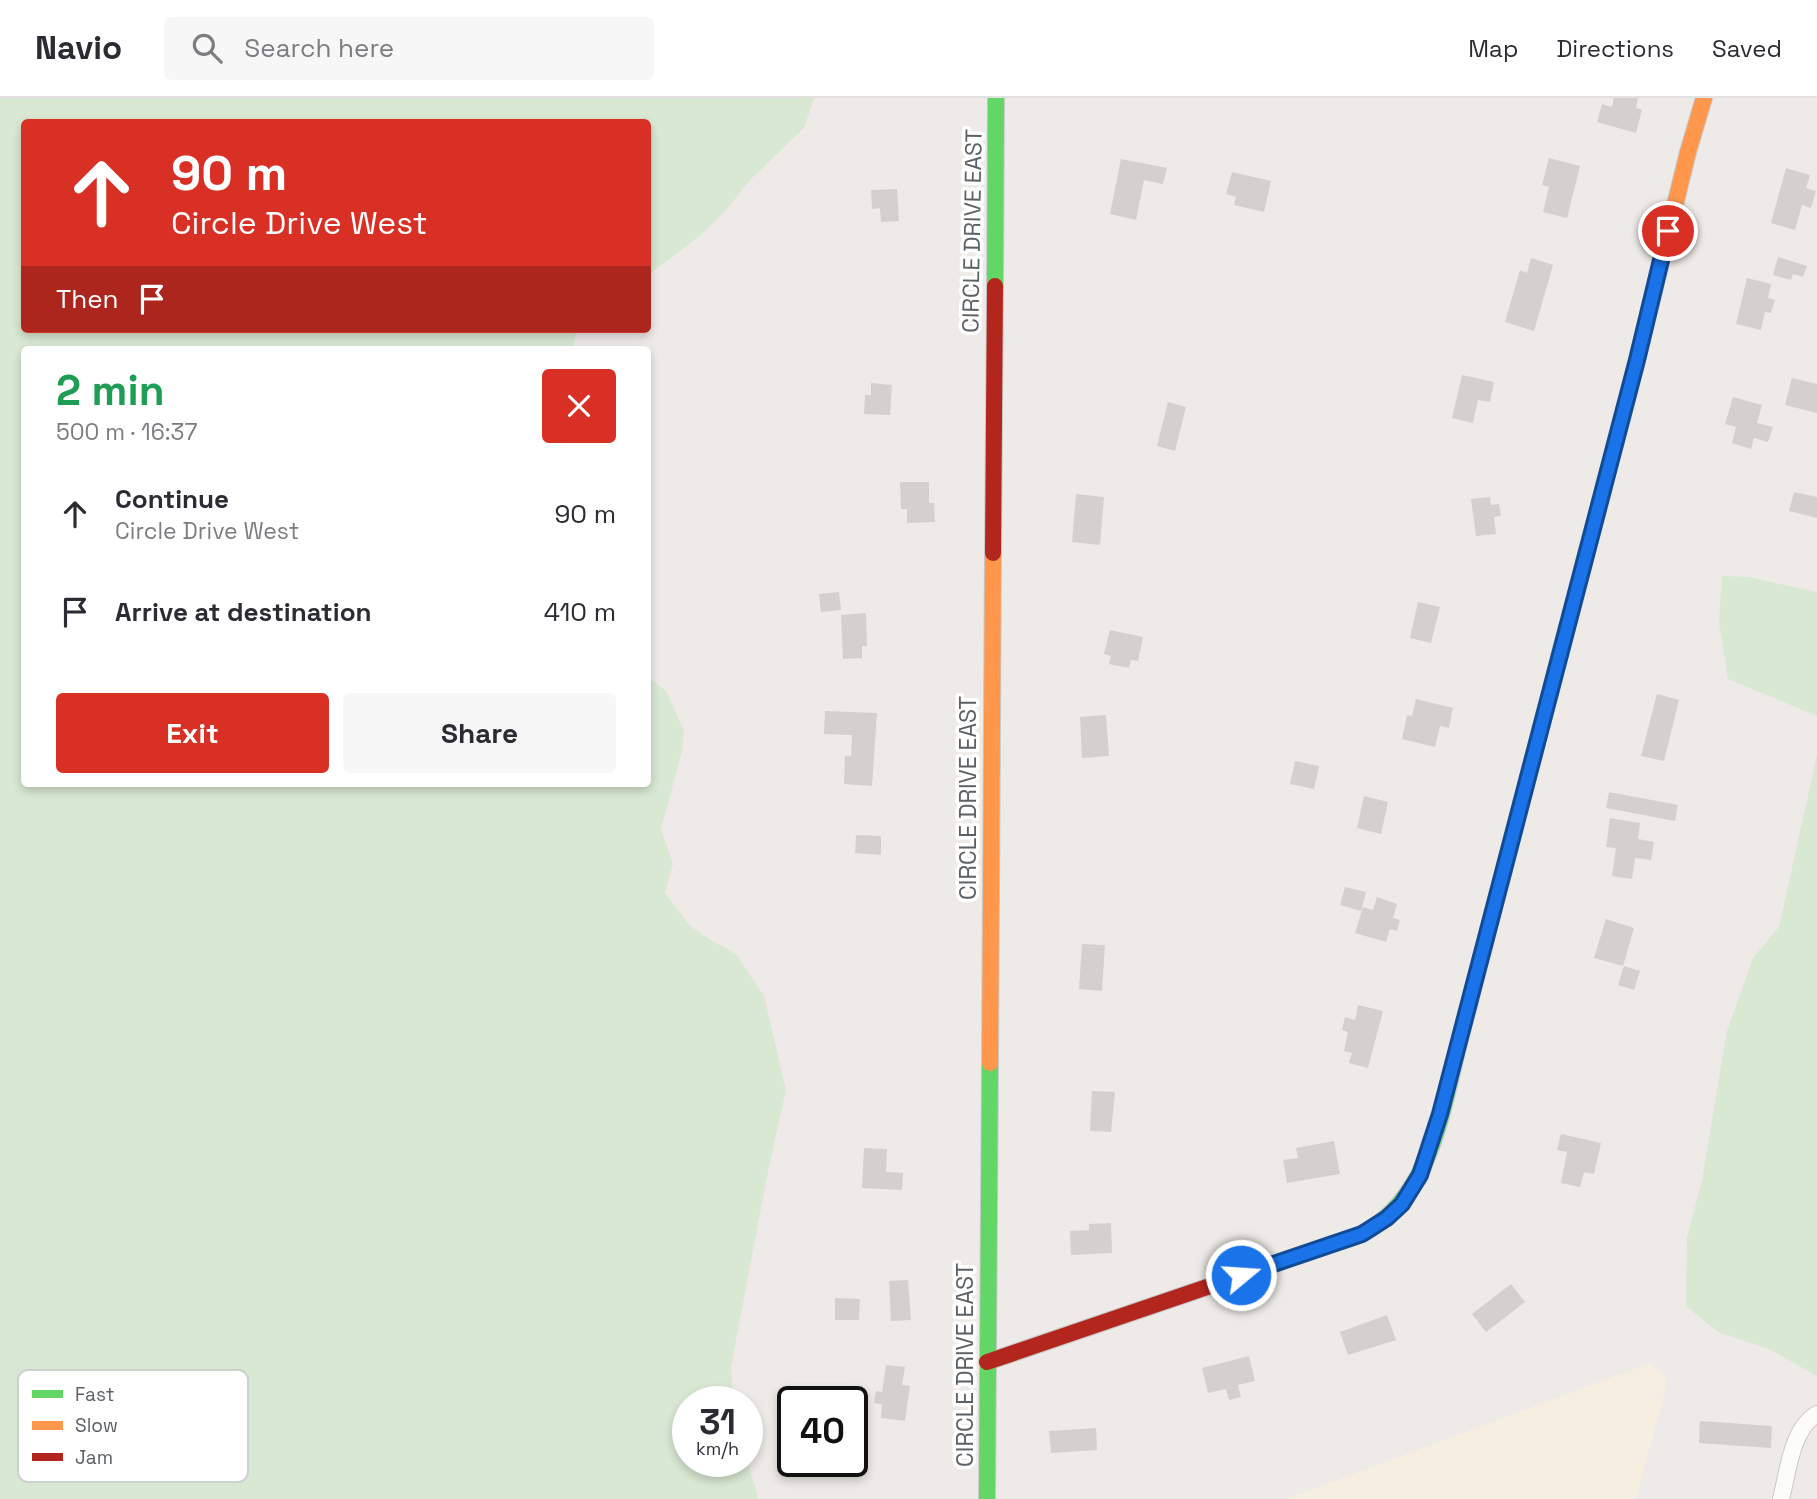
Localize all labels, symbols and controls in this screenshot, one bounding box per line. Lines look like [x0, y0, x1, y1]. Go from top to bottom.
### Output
search box [164, 17, 654, 80]
text: Navio [35, 27, 122, 69]
icon: search [188, 29, 226, 67]
text: Search here [244, 31, 394, 65]
text: Map [1468, 33, 1518, 64]
text: Directions [1556, 33, 1674, 64]
text: Saved [1712, 33, 1782, 64]
street label: CIRCLE DRIVE EAST [955, 129, 989, 333]
text: 90 m [171, 142, 287, 204]
icon: ahead [56, 147, 147, 238]
pin [1638, 201, 1698, 261]
text: Circle Drive West [171, 203, 427, 243]
icon: arrive [1649, 212, 1687, 250]
icon: arrive [133, 280, 171, 318]
text: Then [56, 282, 119, 316]
text: 2 min [56, 364, 165, 417]
button: close [542, 369, 616, 443]
text: 500 m · 16:37 [56, 417, 197, 447]
text: Continue [115, 482, 229, 516]
icon: ahead [56, 495, 94, 533]
text: 90 m [554, 497, 616, 531]
text: Circle Drive West [115, 516, 299, 546]
icon: arrive [56, 593, 94, 631]
text: Arrive at destination [115, 595, 372, 629]
text: 410 m [544, 595, 616, 629]
button: Exit [56, 693, 329, 773]
button: Share [343, 693, 616, 773]
street label: CIRCLE DRIVE EAST [953, 696, 983, 900]
position arrow [1204, 1238, 1278, 1312]
street label: CIRCLE DRIVE EAST [950, 1263, 980, 1467]
legend [18, 1370, 248, 1482]
text: Fast [75, 1382, 115, 1407]
speed limit sign: 40 [777, 1386, 868, 1477]
text: 31 [699, 1400, 736, 1444]
text: Slow [75, 1413, 118, 1438]
text: km/h [696, 1437, 739, 1460]
text: Jam [75, 1445, 113, 1470]

